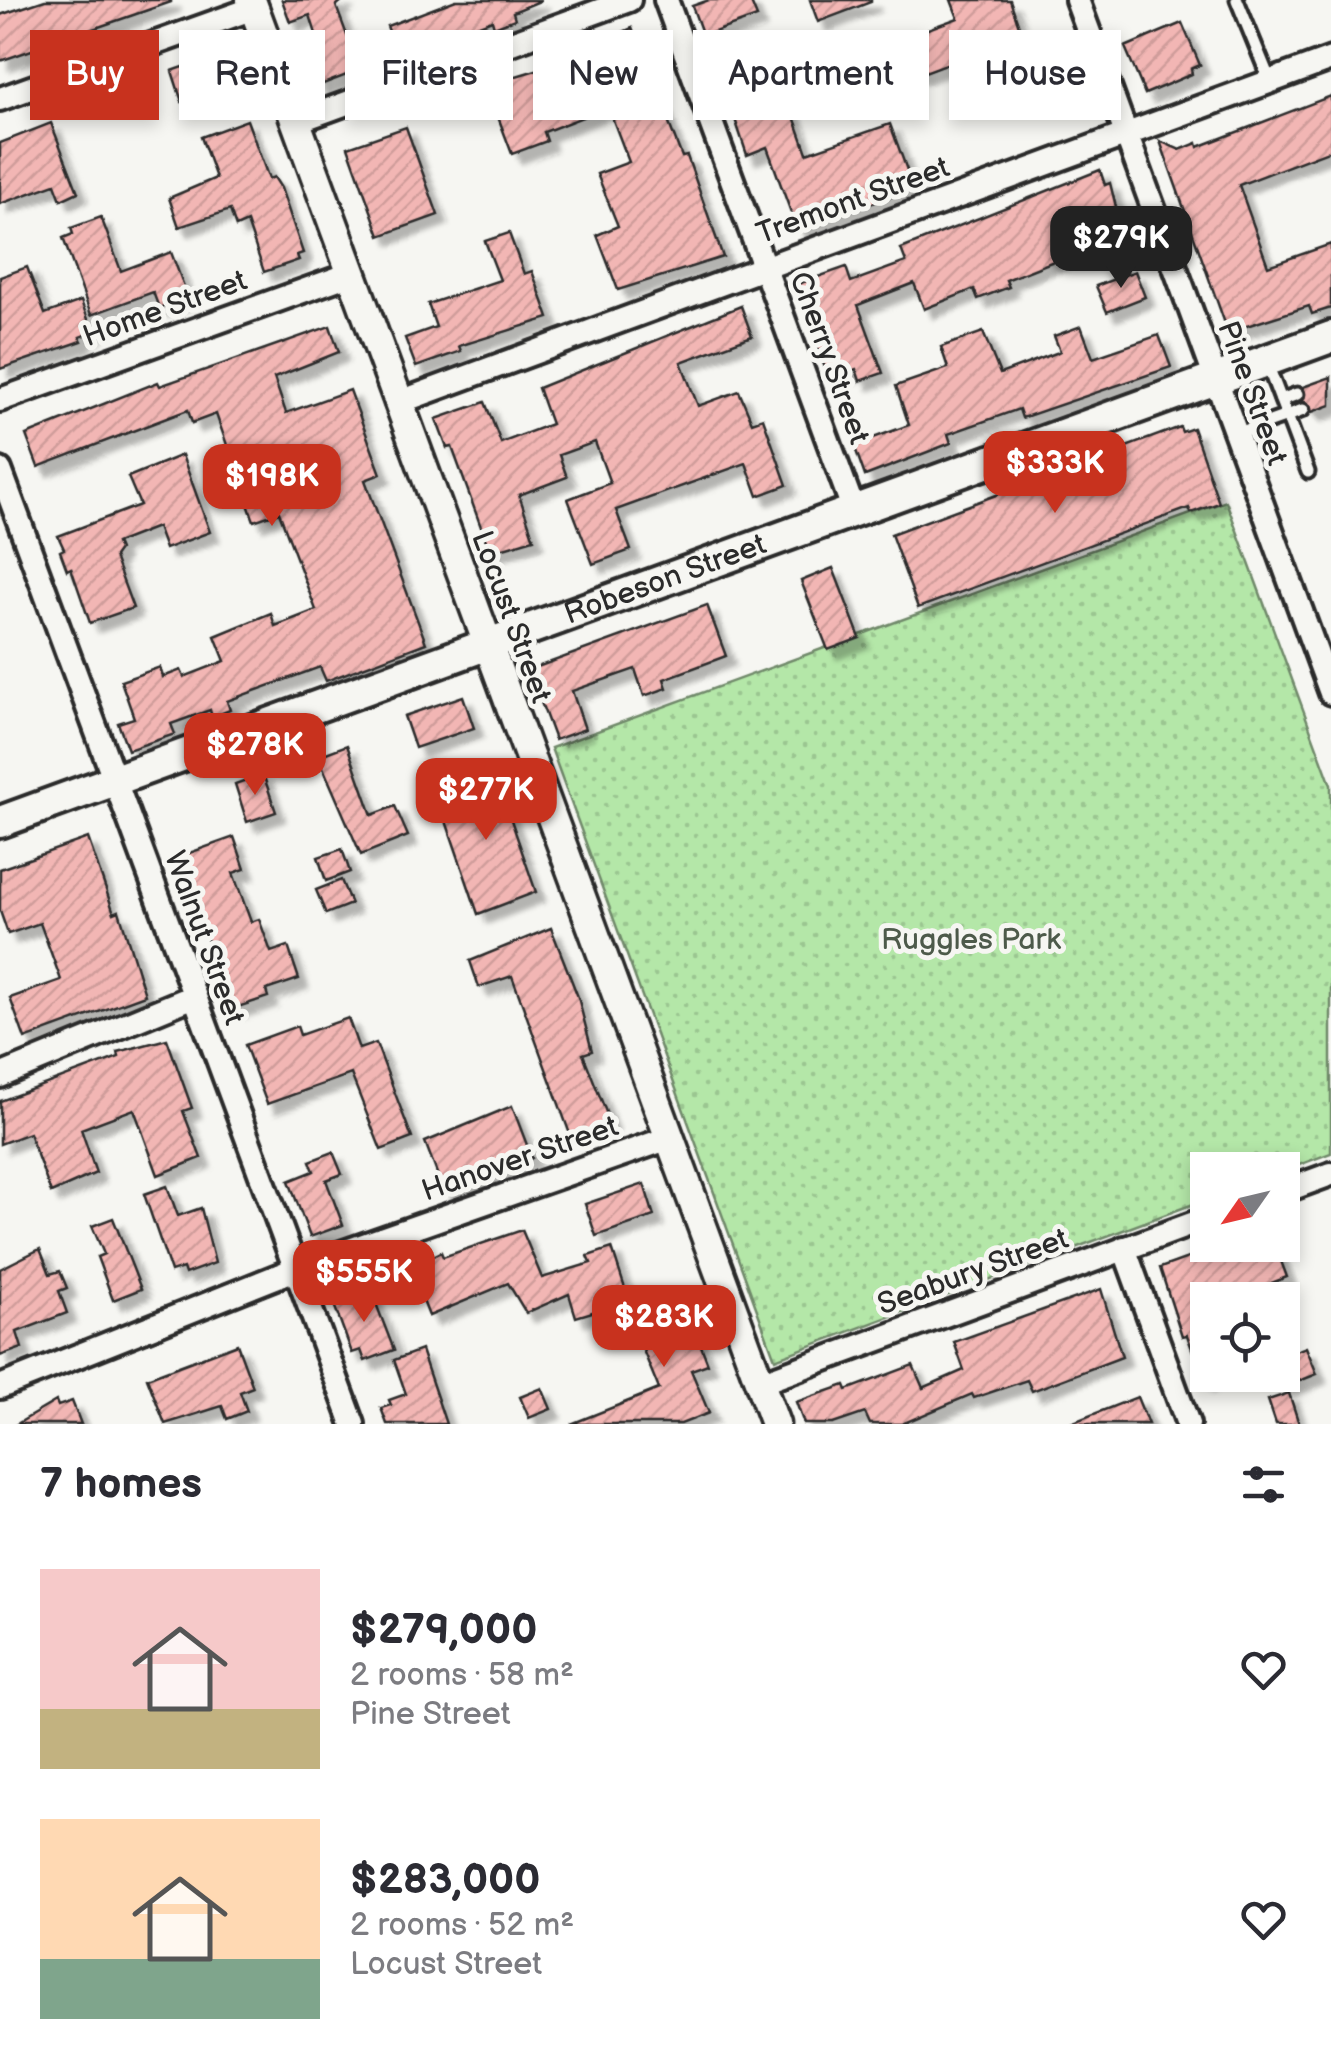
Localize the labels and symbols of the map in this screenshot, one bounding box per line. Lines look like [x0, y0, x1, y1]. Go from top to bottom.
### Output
street label: Tremont Street [752, 149, 954, 253]
pin: $279K [1051, 206, 1191, 291]
street label: Home Street [78, 263, 252, 355]
street label: Cherry Street [781, 267, 877, 449]
street label: Pine Street [1209, 316, 1295, 470]
pin: $333K [985, 431, 1125, 516]
pin: $198K [202, 444, 342, 529]
street label: Locust Street [463, 526, 559, 708]
street label: Robeson Street [560, 526, 771, 633]
pin: $278K [185, 713, 325, 798]
pin: $277K [416, 758, 556, 843]
street label: Walnut Street [156, 846, 252, 1030]
park label: Ruggles Park [881, 922, 1061, 958]
street label: Hanover Street [417, 1109, 623, 1209]
north arrow [1190, 1152, 1300, 1262]
street label: Seabury Street [873, 1221, 1073, 1323]
pin: $555K [294, 1240, 434, 1325]
pin: $283K [594, 1285, 734, 1370]

